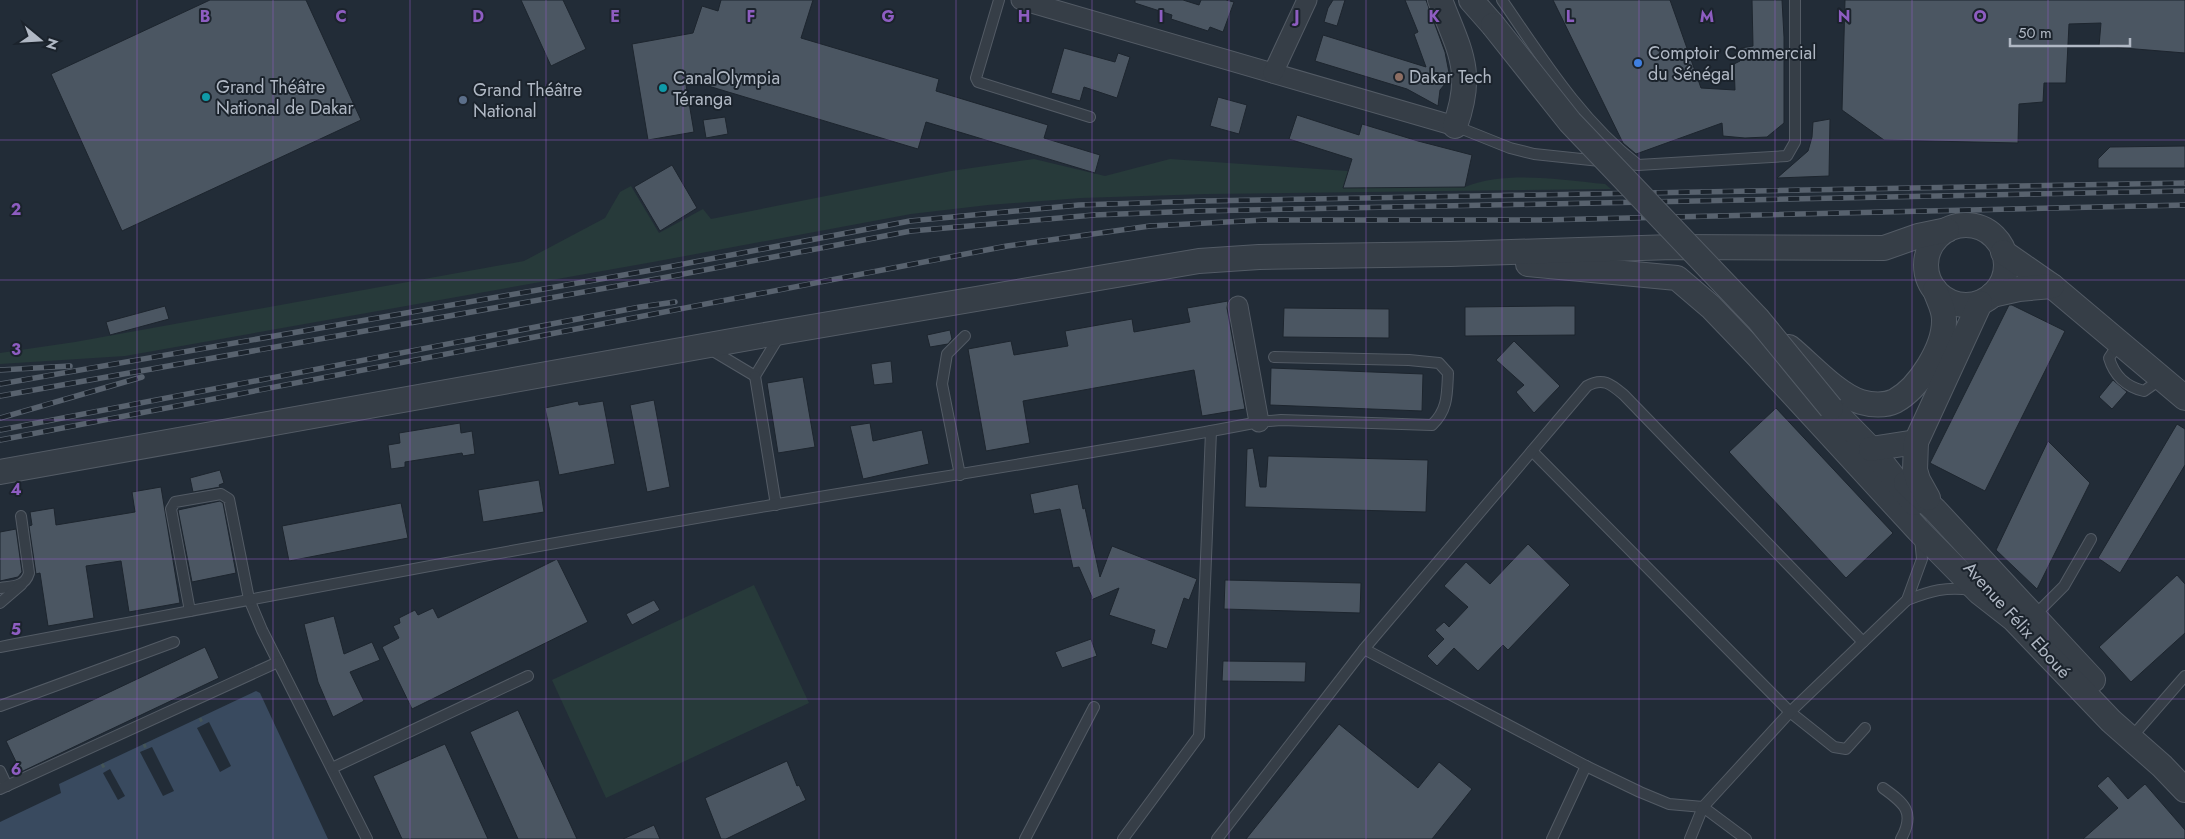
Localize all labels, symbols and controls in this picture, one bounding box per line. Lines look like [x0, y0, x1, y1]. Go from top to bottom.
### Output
text: B [200, 5, 210, 28]
text: C [335, 5, 347, 28]
text: D [472, 5, 484, 28]
text: E [610, 5, 620, 28]
text: F [747, 5, 755, 28]
text: G [881, 5, 895, 28]
text: H [1018, 5, 1030, 28]
text: I [1158, 5, 1164, 28]
text: J [1291, 5, 1300, 28]
text: K [1428, 5, 1440, 28]
text: L [1566, 5, 1575, 28]
text: M [1700, 5, 1714, 28]
text: N [1838, 5, 1850, 28]
text: O [1973, 5, 1987, 28]
north arrow [15, 15, 65, 65]
scale bar [2010, 15, 2130, 47]
text: 50 m [2018, 22, 2052, 44]
text: N [41, 36, 64, 52]
place label: Comptoir Commercial du Sénégal [1648, 40, 1816, 87]
marker: Comptoir Commercial du Sénégal [1632, 57, 1644, 69]
place label: Dakar Tech [1409, 64, 1492, 90]
place label: CanalOlympia Téranga [673, 65, 780, 112]
marker: Dakar Tech [1393, 71, 1405, 83]
place label: Grand Théâtre National de Dakar [216, 74, 354, 121]
place label: Grand Théâtre National [473, 77, 582, 124]
marker: CanalOlympia Téranga [657, 82, 669, 94]
marker: Grand Théâtre National de Dakar [200, 91, 212, 103]
marker: Grand Théâtre National [457, 94, 469, 106]
text: 2 [11, 198, 21, 221]
text: 3 [11, 338, 21, 361]
text: 4 [10, 478, 22, 501]
street label: Avenue Félix Eboué [1957, 556, 2077, 684]
text: 5 [11, 618, 21, 641]
text: 6 [11, 758, 21, 781]

